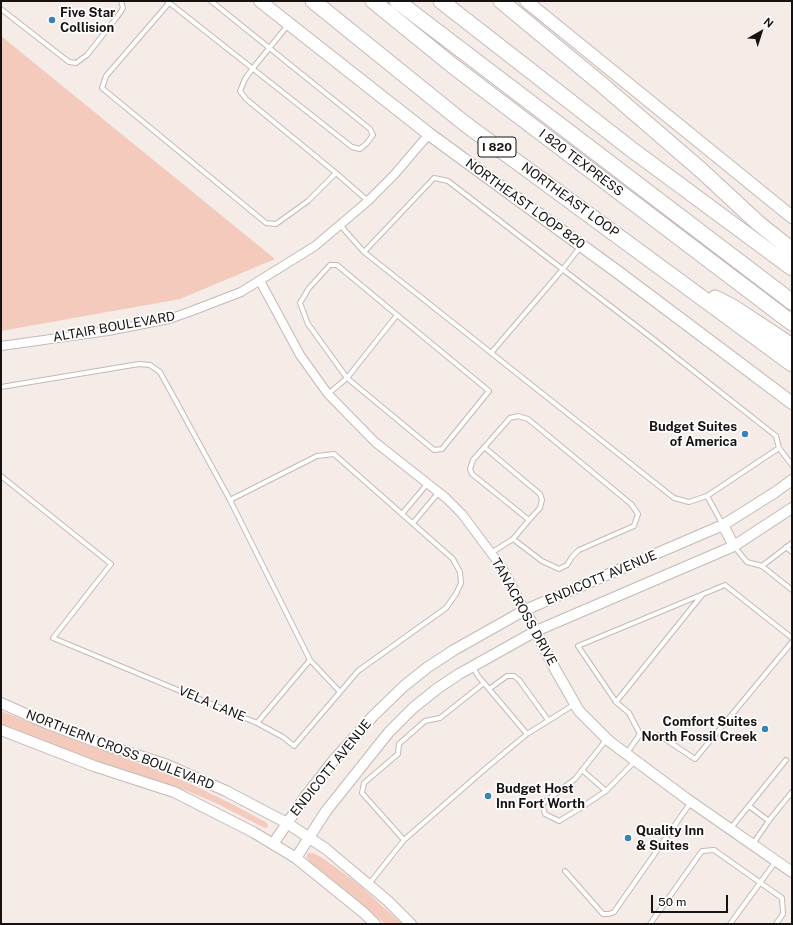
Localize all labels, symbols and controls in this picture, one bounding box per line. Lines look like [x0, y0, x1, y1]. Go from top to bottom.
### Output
place label: Five Star Collision [60, 5, 115, 36]
north arrow [741, 12, 781, 52]
marker: Five Star Collision [47, 15, 57, 25]
text: N [761, 15, 776, 30]
street label: I 820 TEXPRESS [536, 126, 626, 200]
road number: I 820 [478, 137, 516, 157]
street label: NORTHEAST LOOP 820 [462, 155, 588, 253]
street label: NORTHEAST LOOP [518, 159, 622, 241]
street label: ALTAIR BOULEVARD [52, 309, 176, 345]
place label: Budget Suites of America [649, 419, 737, 450]
marker: Budget Suites of America [740, 429, 750, 439]
street label: ENDICOTT AVENUE [543, 547, 659, 609]
street label: TANACROSS DRIVE [488, 556, 560, 668]
street label: VELA LANE [176, 683, 248, 725]
street label: NORTHERN CROSS BOULEVARD [24, 707, 216, 793]
place label: Comfort Suites North Fossil Creek [641, 714, 757, 745]
street label: ENDICOTT AVENUE [287, 717, 375, 819]
marker: Comfort Suites North Fossil Creek [760, 724, 770, 734]
place label: Budget Host Inn Fort Worth [496, 781, 585, 812]
marker: Budget Host Inn Fort Worth [483, 791, 493, 801]
place label: Quality Inn & Suites [636, 823, 704, 854]
marker: Quality Inn & Suites [623, 833, 633, 843]
scale bar [653, 887, 730, 913]
text: 50 m [658, 895, 686, 909]

